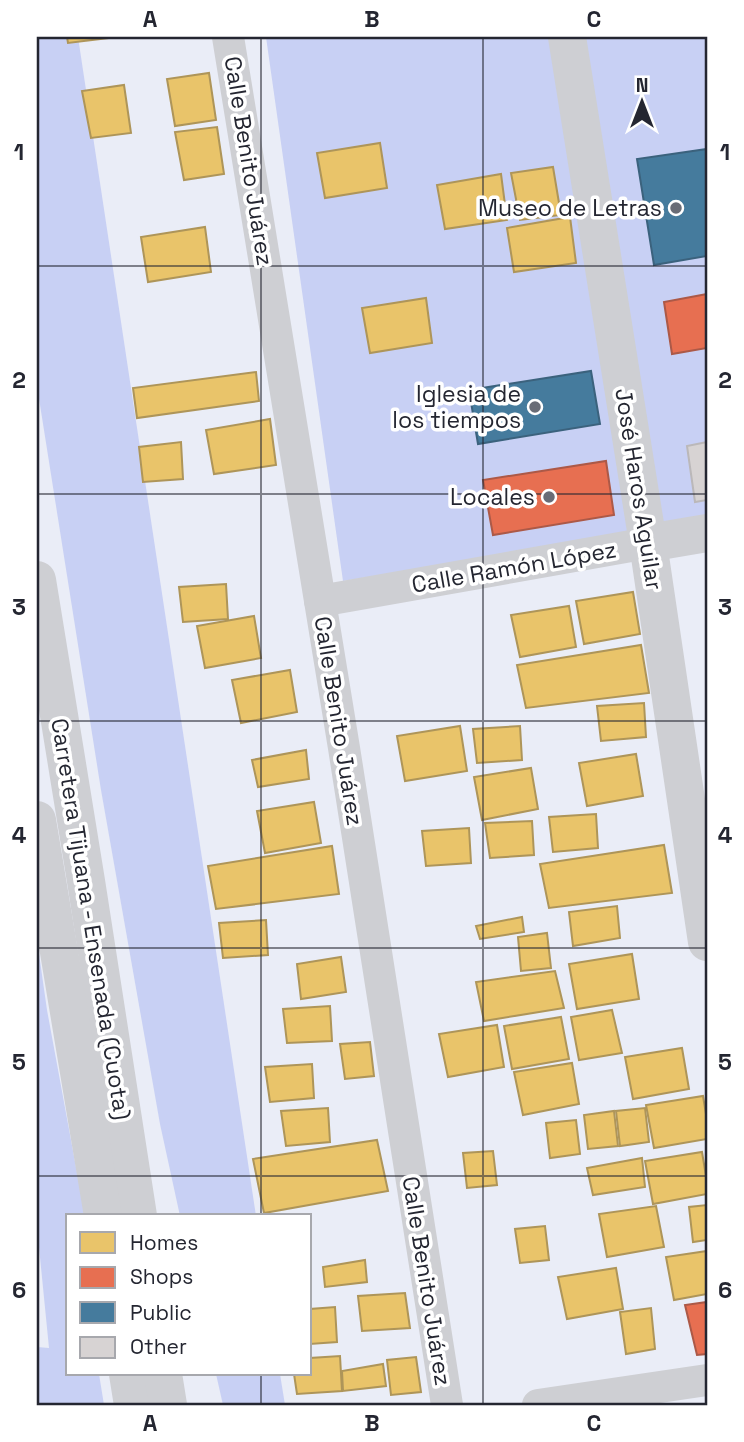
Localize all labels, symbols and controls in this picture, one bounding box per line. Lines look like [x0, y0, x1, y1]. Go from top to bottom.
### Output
text: A [143, 4, 158, 34]
text: B [364, 4, 380, 34]
text: C [587, 4, 601, 34]
street label: Calle Benito Juárez [218, 54, 280, 268]
north arrow [608, 66, 678, 136]
text: N [636, 73, 648, 98]
text: 1 [14, 137, 24, 167]
text: 1 [720, 137, 730, 167]
place label: Museo de Letras [478, 193, 662, 223]
marker: Museo de Letras [668, 200, 684, 216]
text: 2 [12, 365, 26, 395]
text: 2 [718, 365, 732, 395]
place label: Iglesia de los tiempos [392, 379, 521, 435]
street label: José Haros Aguilar [608, 386, 670, 592]
marker: Iglesia de los tiempos [527, 399, 543, 415]
place label: Locales [450, 482, 535, 512]
marker: Locales [541, 489, 557, 505]
street label: Calle Ramón López [409, 534, 619, 600]
text: 3 [12, 592, 26, 622]
text: 3 [718, 592, 732, 622]
street label: Calle Benito Juárez [308, 614, 370, 828]
street label: Carretera Tijuana - Ensenada (Cuota) [44, 716, 138, 1122]
text: 4 [12, 820, 27, 850]
text: 4 [718, 820, 733, 850]
text: 5 [12, 1047, 26, 1077]
text: 5 [718, 1047, 732, 1077]
street label: Calle Benito Juárez [396, 1174, 458, 1388]
legend [66, 1214, 312, 1376]
text: Homes [130, 1229, 198, 1256]
text: Shops [130, 1263, 193, 1290]
text: 6 [12, 1275, 26, 1305]
text: 6 [718, 1275, 732, 1305]
text: Public [130, 1299, 192, 1326]
text: Other [130, 1333, 187, 1360]
text: A [143, 1408, 158, 1438]
text: B [364, 1408, 380, 1438]
text: C [587, 1408, 601, 1438]

